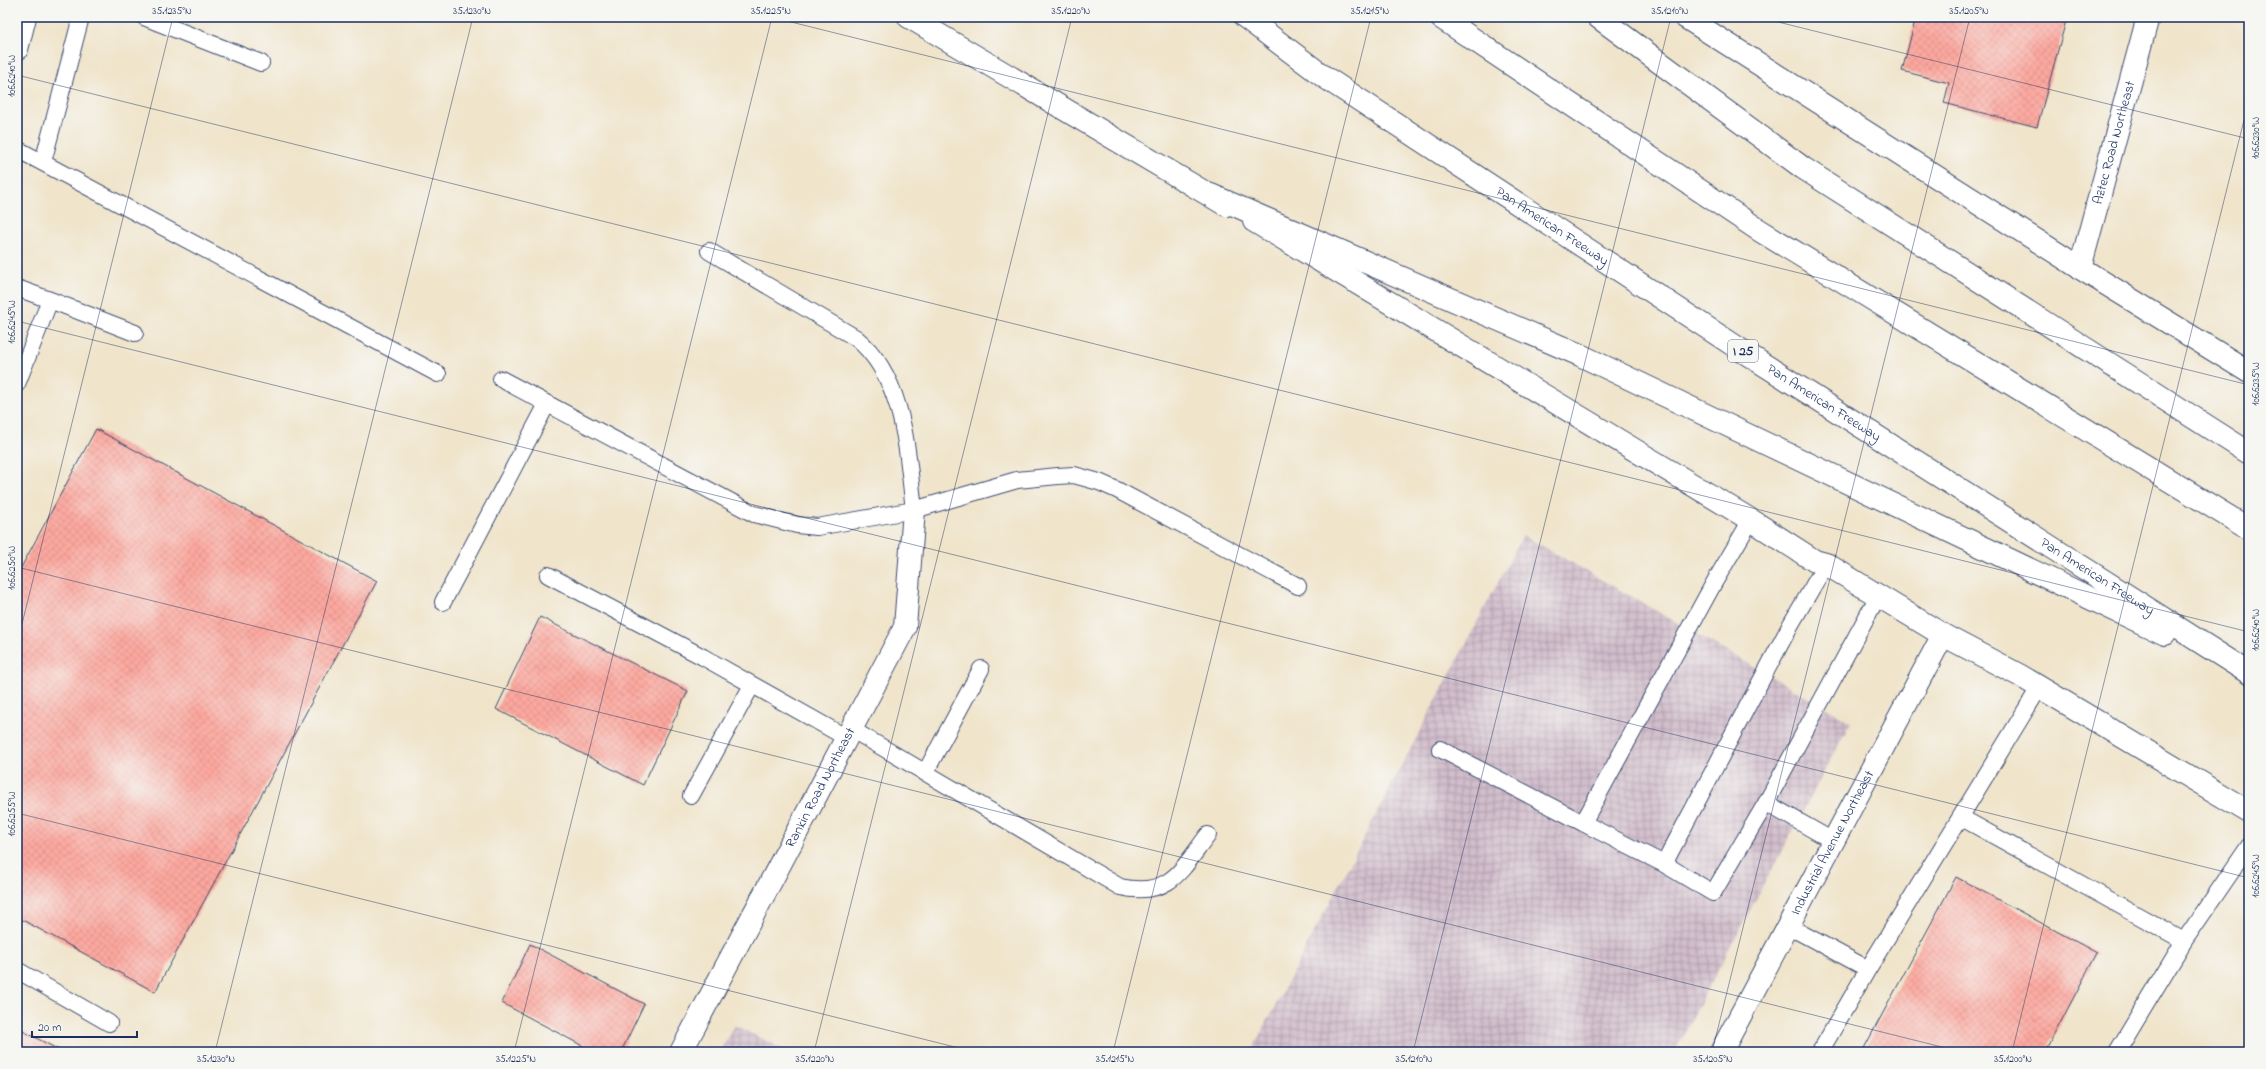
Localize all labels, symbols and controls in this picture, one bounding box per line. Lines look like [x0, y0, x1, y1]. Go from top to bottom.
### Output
text: 35.1235°N [152, 4, 192, 19]
text: 35.1230°N [453, 4, 491, 19]
text: 35.1225°N [751, 4, 791, 19]
text: 35.1220°N [1052, 4, 1091, 19]
text: 35.1215°N [1351, 4, 1389, 19]
text: 35.1210°N [1652, 4, 1689, 19]
text: 35.1205°N [1949, 4, 1989, 19]
text: 106.6240°W [5, 55, 20, 97]
street label: Aztec Road Northeast [2087, 78, 2141, 207]
text: 106.6230°W [2249, 117, 2264, 159]
street label: Pan American Freeway [1492, 182, 1613, 272]
text: 106.6245°W [5, 300, 20, 344]
road number: I 25 [1728, 340, 1758, 362]
street label: Pan American Freeway [1763, 359, 1885, 448]
text: 106.6235°W [2249, 362, 2264, 406]
street label: Pan American Freeway [2036, 533, 2159, 622]
text: 106.6250°W [5, 546, 20, 590]
text: 106.6240°W [2249, 609, 2264, 651]
street label: Rankin Road Northeast [780, 723, 861, 851]
street label: Industrial Avenue Northeast [1785, 766, 1880, 919]
text: 106.6255°W [5, 791, 20, 837]
text: 106.6245°W [2249, 854, 2264, 898]
scale bar [32, 1013, 137, 1039]
text: 20 m [38, 1019, 61, 1037]
text: 35.1230°N [197, 1052, 235, 1067]
text: 35.1225°N [496, 1052, 536, 1067]
text: 35.1220°N [796, 1052, 835, 1067]
text: 35.1215°N [1096, 1052, 1134, 1067]
text: 35.1210°N [1396, 1052, 1433, 1067]
text: 35.1205°N [1693, 1052, 1733, 1067]
text: 35.1200°N [1994, 1052, 2032, 1067]

